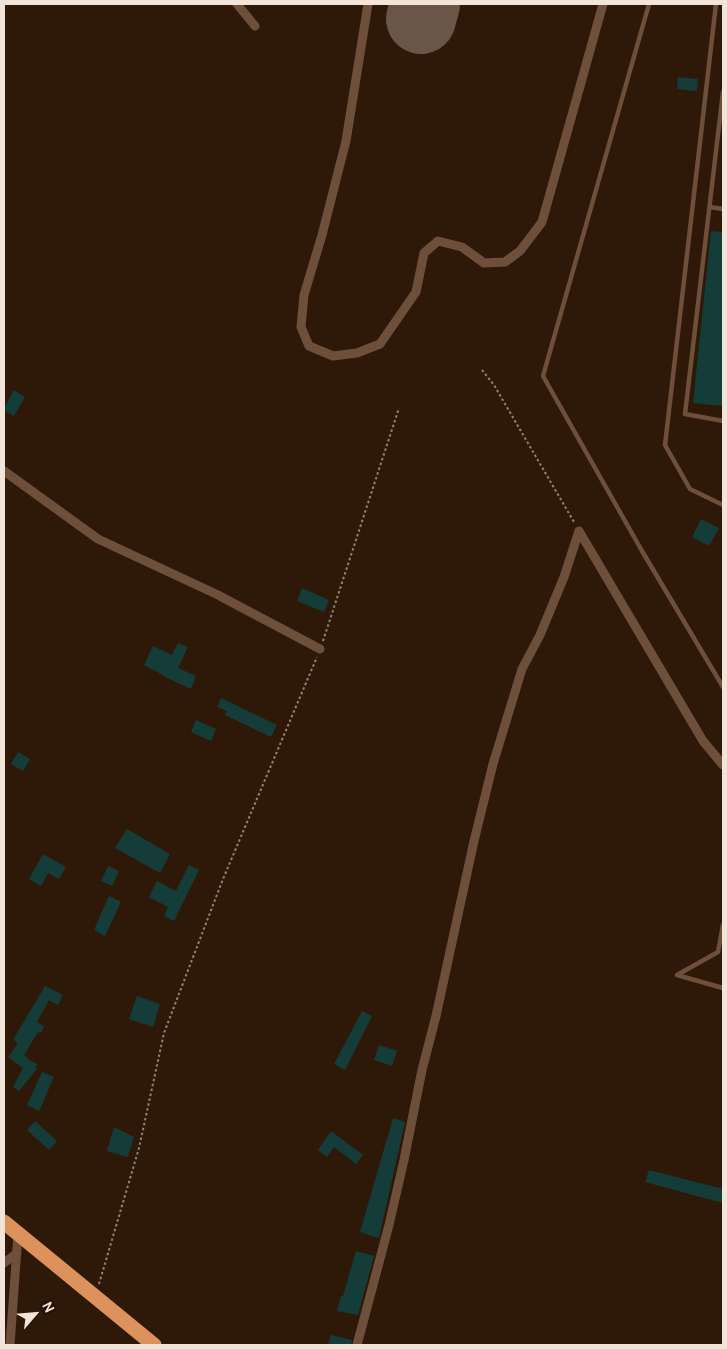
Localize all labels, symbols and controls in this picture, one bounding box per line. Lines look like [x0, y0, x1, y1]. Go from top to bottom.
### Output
north arrow [10, 1289, 60, 1339]
text: N [38, 1299, 59, 1316]

